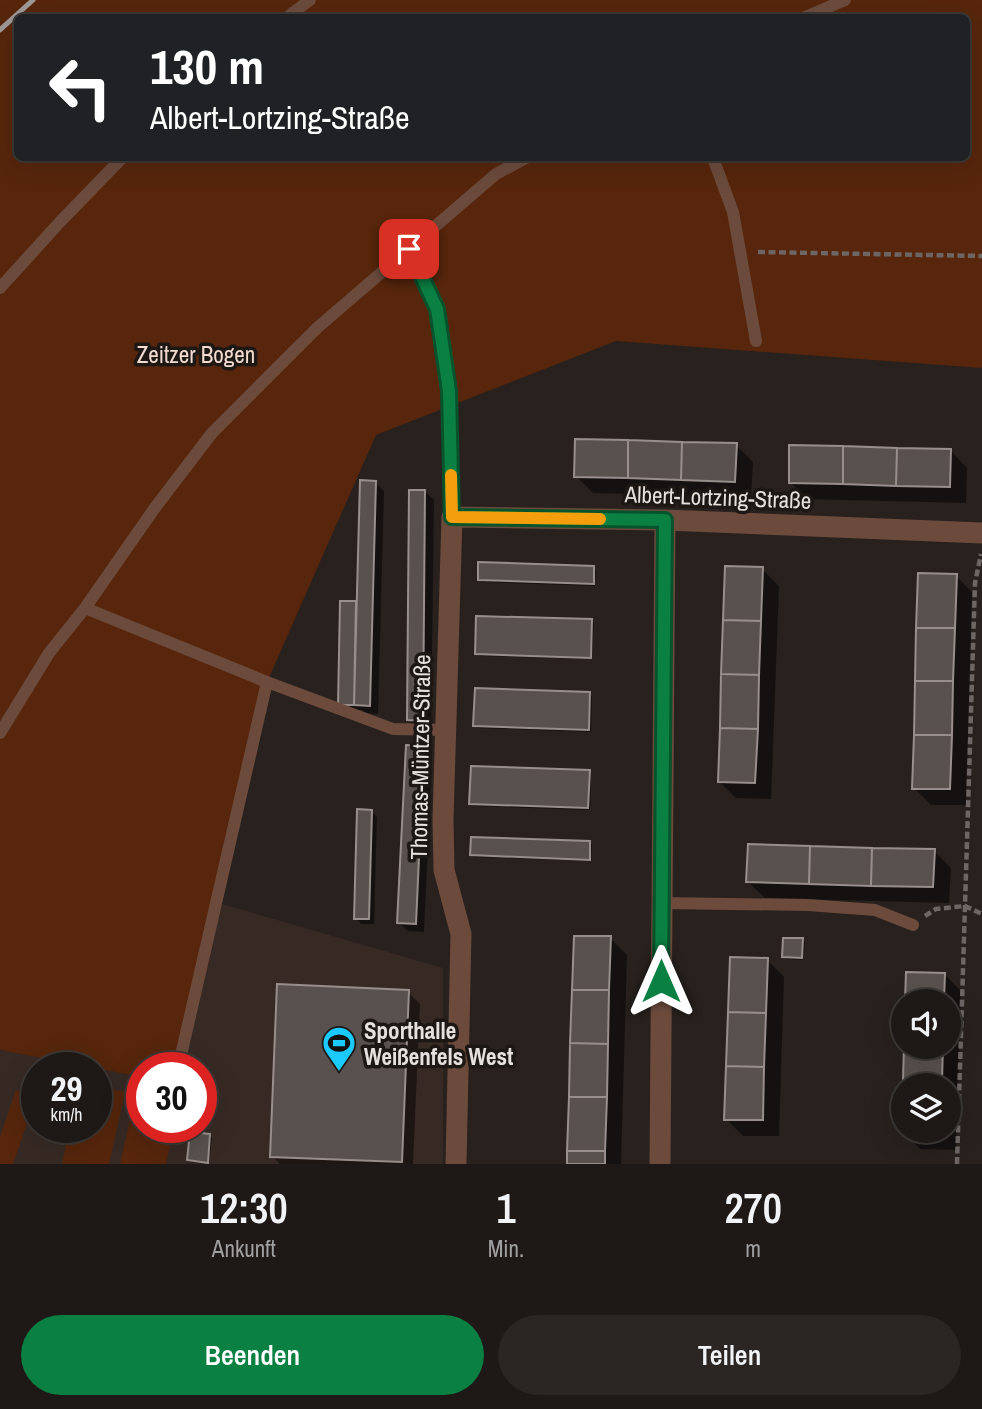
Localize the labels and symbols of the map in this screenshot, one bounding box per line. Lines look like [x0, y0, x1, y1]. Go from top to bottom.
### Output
pin [379, 219, 439, 279]
park label: Zeitzer Bogen [137, 339, 255, 370]
street label: Albert-Lortzing-Straße [623, 478, 812, 516]
street label: Thomas-Müntzer-Straße [403, 654, 437, 860]
position arrow [624, 944, 698, 1018]
place label: Sporthalle Weißenfels West [364, 1015, 513, 1072]
sports icon: Sporthalle Weißenfels West [320, 1024, 358, 1073]
speed limit sign: 30 [126, 1052, 217, 1143]

